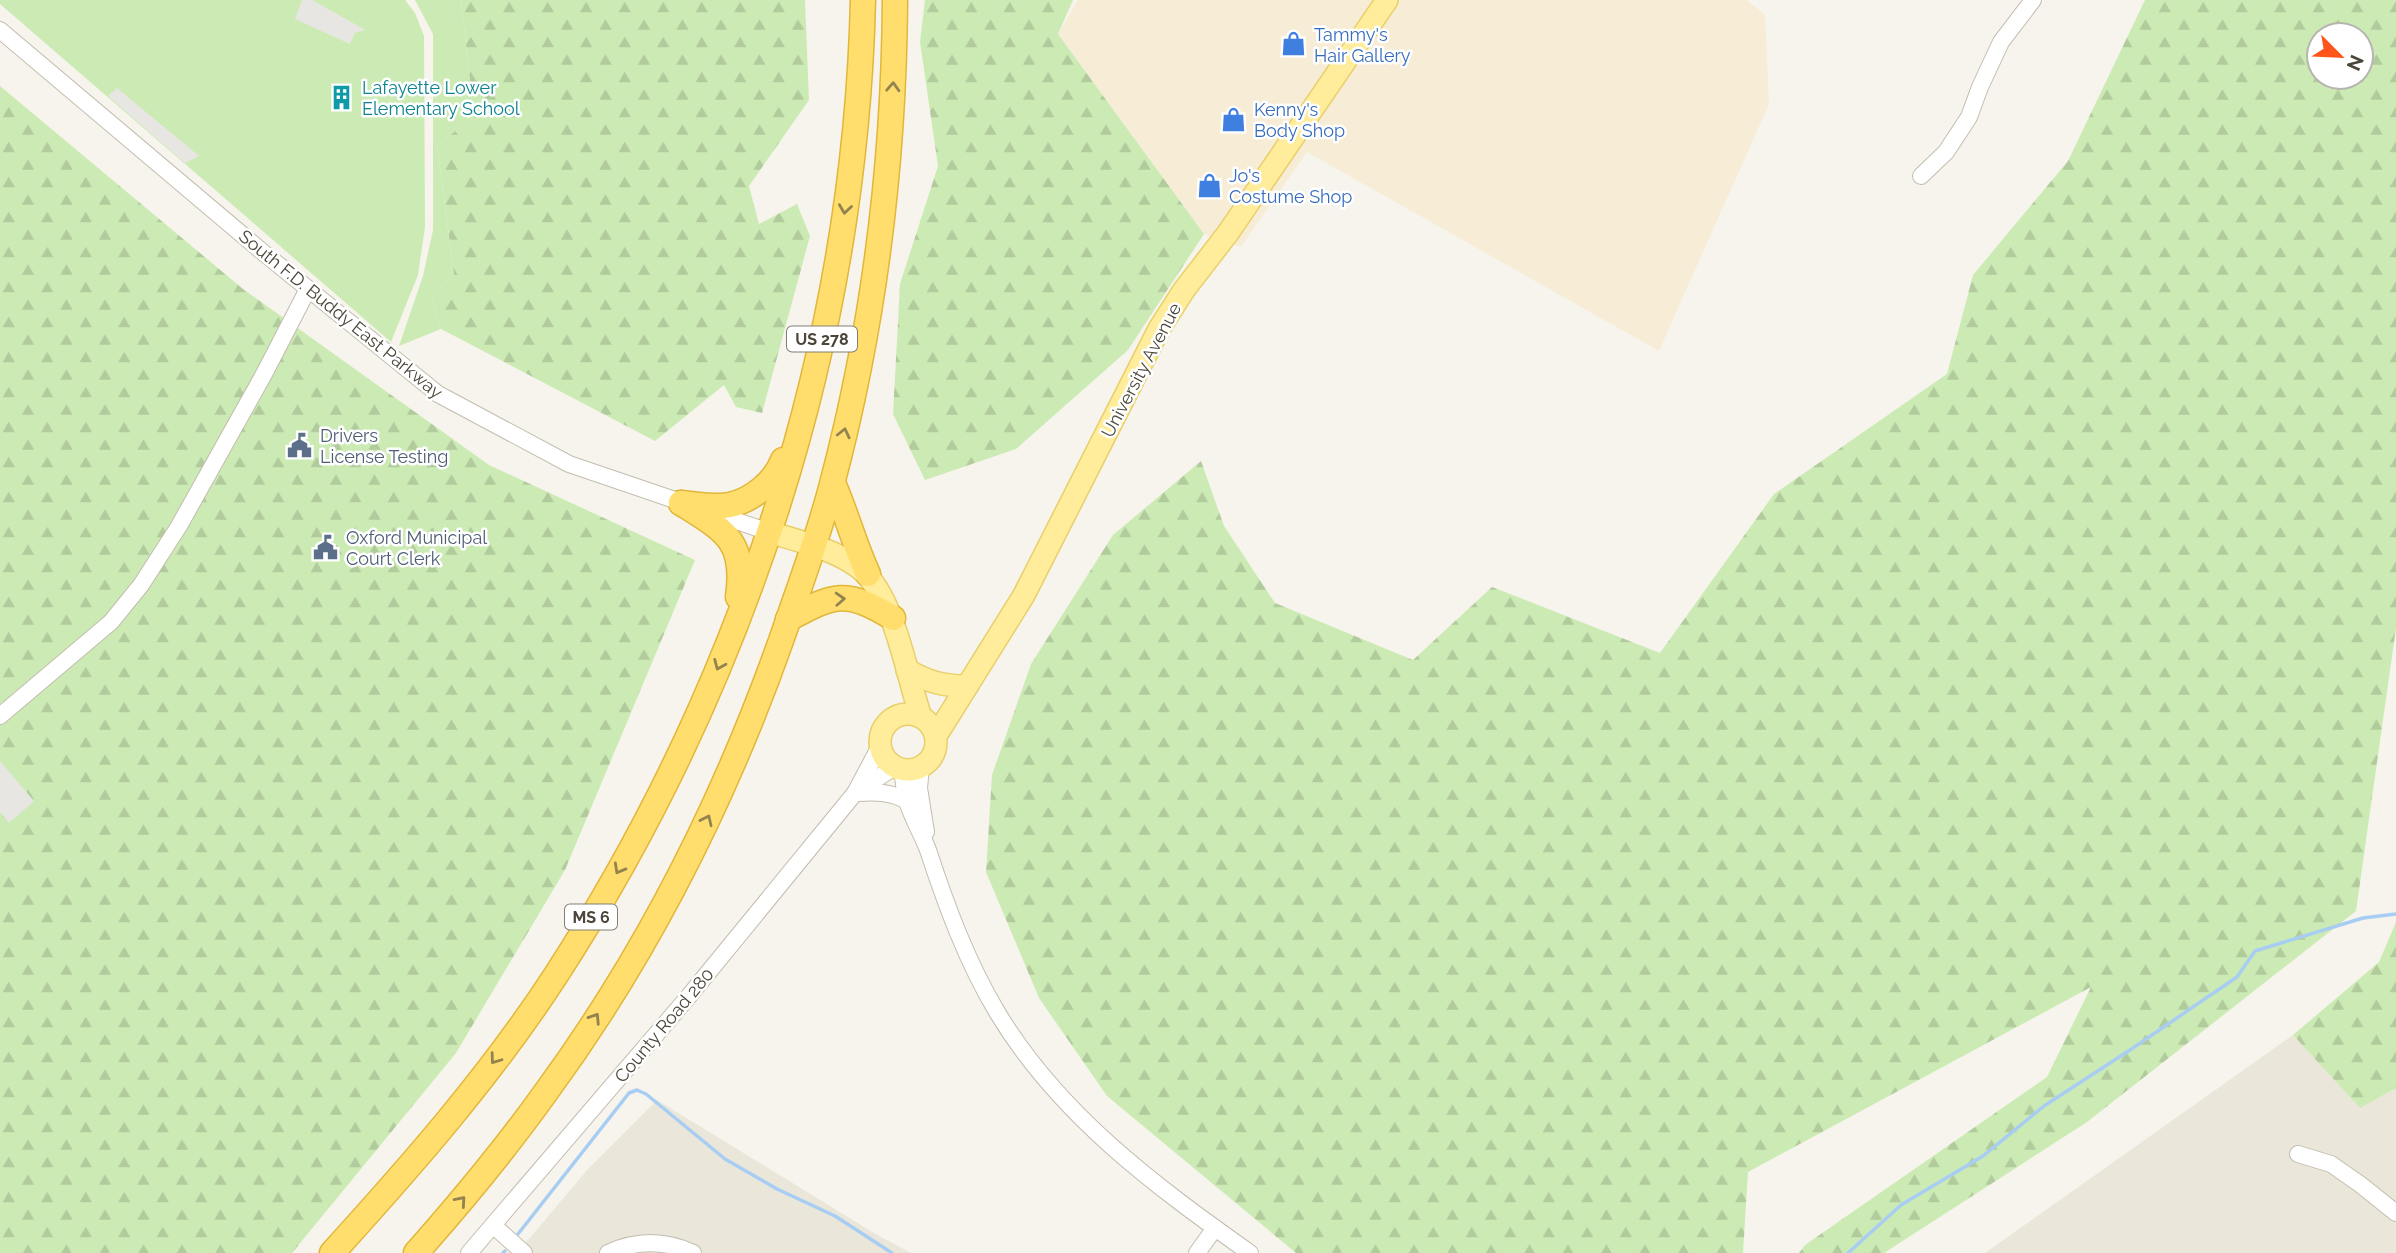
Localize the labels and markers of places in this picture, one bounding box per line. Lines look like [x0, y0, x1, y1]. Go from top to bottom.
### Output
place label: Tammy's Hair Gallery [1314, 24, 1411, 66]
shop icon: Tammy's Hair Gallery [1280, 30, 1308, 58]
place label: Lafayette Lower Elementary School [362, 77, 520, 119]
building icon: Lafayette Lower Elementary School [328, 83, 356, 111]
place label: Kenny's Body Shop [1254, 99, 1345, 141]
shop icon: Kenny's Body Shop [1220, 105, 1248, 133]
place label: Jo's Costume Shop [1229, 165, 1352, 207]
shop icon: Jo's Costume Shop [1195, 171, 1223, 199]
place label: Drivers License Testing [320, 425, 448, 467]
public building icon: Drivers License Testing [286, 431, 314, 459]
place label: Oxford Municipal Court Clerk [346, 527, 487, 569]
public building icon: Oxford Municipal Court Clerk [312, 533, 340, 561]

